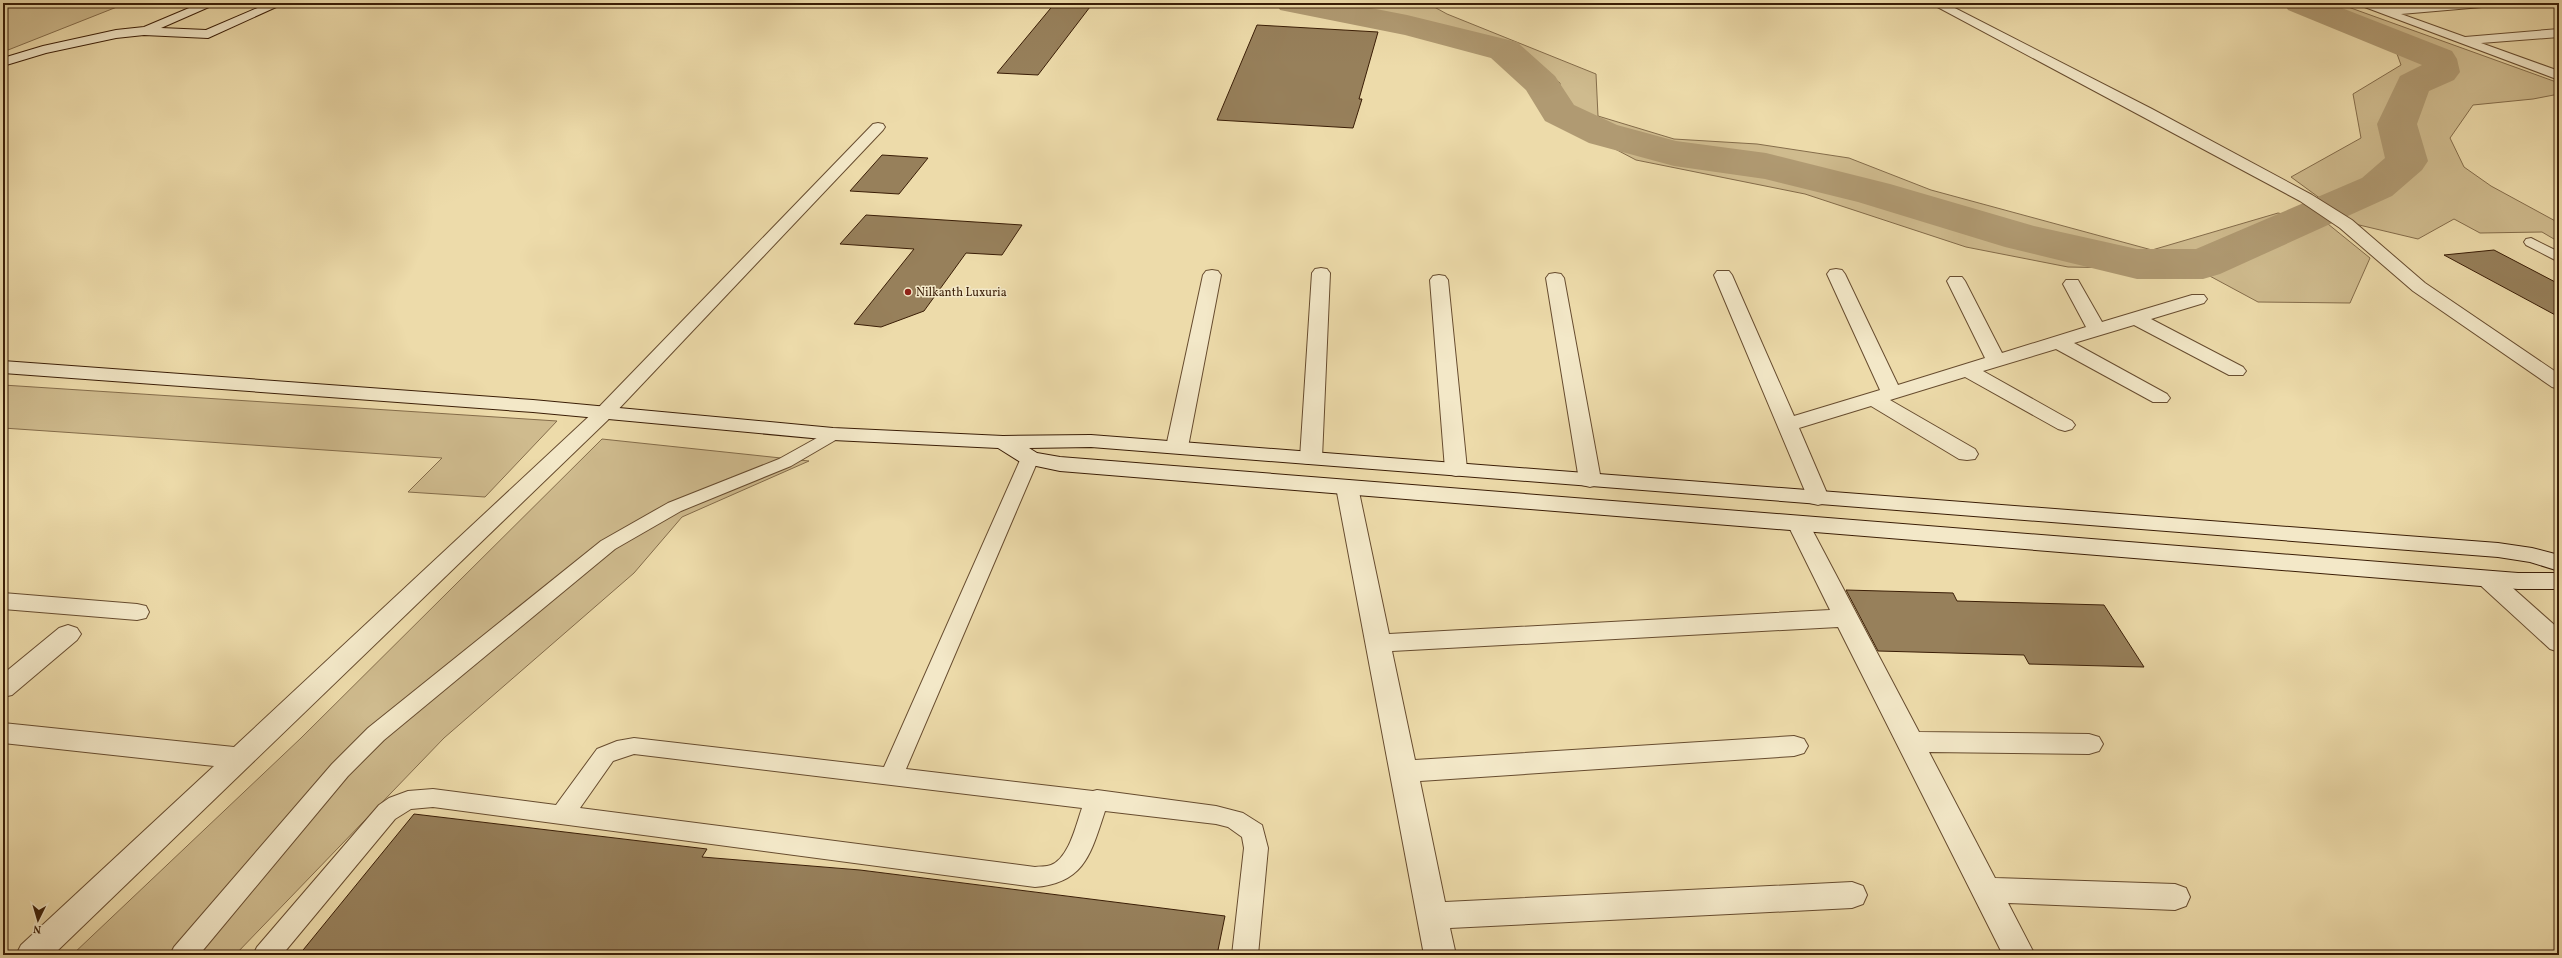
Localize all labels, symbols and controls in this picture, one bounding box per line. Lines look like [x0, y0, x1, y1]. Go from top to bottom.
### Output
place label: Nilkanth Luxuria [916, 285, 1007, 301]
marker: Nilkanth Luxuria [903, 287, 913, 297]
north arrow [18, 900, 58, 940]
text: N [33, 921, 42, 936]

